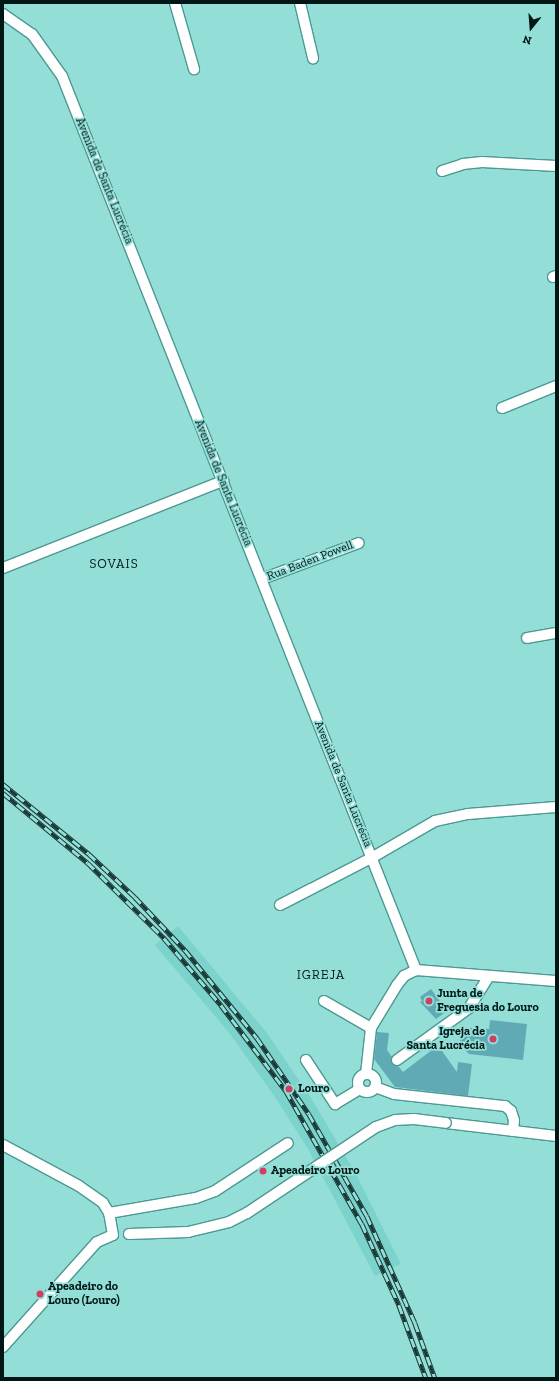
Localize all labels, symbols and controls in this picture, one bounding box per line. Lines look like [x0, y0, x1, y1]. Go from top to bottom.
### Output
north arrow [511, 8, 551, 48]
text: N [521, 33, 533, 47]
street label: Avenida de Santa Lucrécia [72, 116, 136, 246]
street label: Avenida de Santa Lucrécia [191, 418, 255, 548]
street label: Rua Baden Powell [265, 538, 355, 584]
district label: SOVAIS [89, 556, 139, 572]
street label: Avenida de Santa Lucrécia [311, 719, 375, 849]
district label: IGREJA [297, 967, 345, 983]
place label: Junta de Freguesia do Louro [437, 987, 539, 1015]
marker: Junta de Freguesia do Louro [424, 996, 434, 1006]
place label: Igreja de Santa Lucrécia [406, 1025, 485, 1053]
marker: Igreja de Santa Lucrécia [488, 1034, 498, 1044]
place label: Louro [298, 1082, 330, 1096]
marker: Louro [283, 1083, 295, 1095]
place label: Apeadeiro Louro [271, 1164, 359, 1178]
marker: Apeadeiro Louro [258, 1166, 268, 1176]
place label: Apeadeiro do Louro (Louro) [48, 1280, 120, 1308]
marker: Apeadeiro do Louro (Louro) [35, 1289, 45, 1299]

